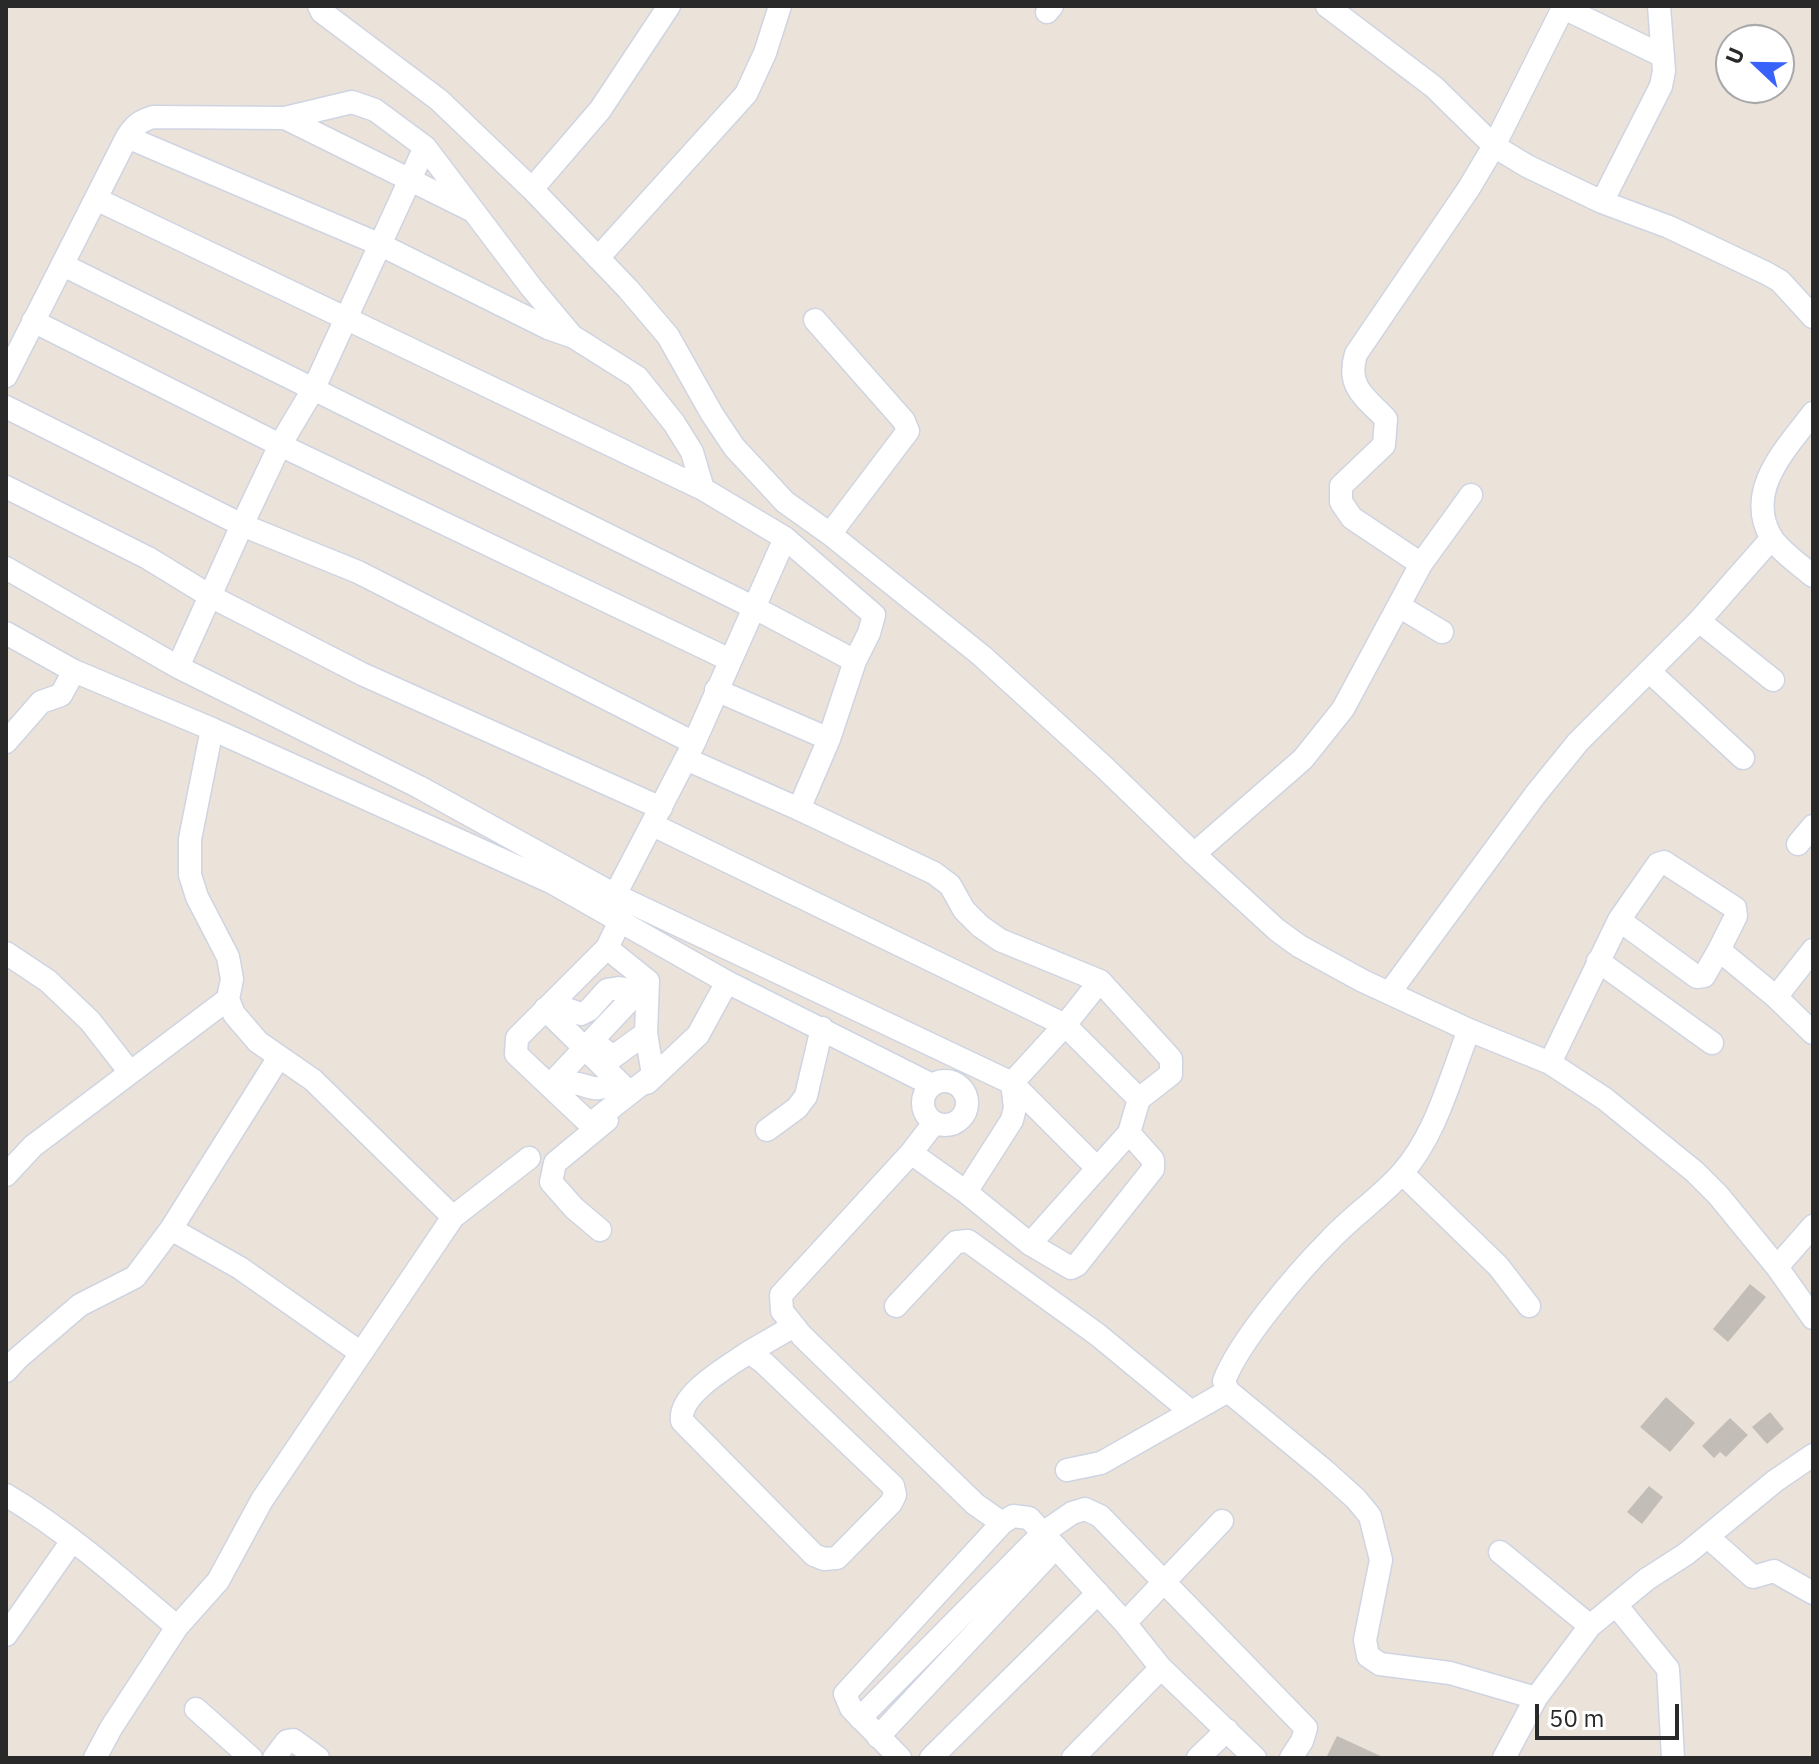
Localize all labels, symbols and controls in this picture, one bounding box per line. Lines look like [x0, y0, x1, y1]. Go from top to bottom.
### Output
north arrow [1715, 24, 1795, 104]
text: U [1718, 43, 1750, 68]
scale bar [1539, 1688, 1683, 1738]
text: 50 m [1549, 1702, 1604, 1734]

